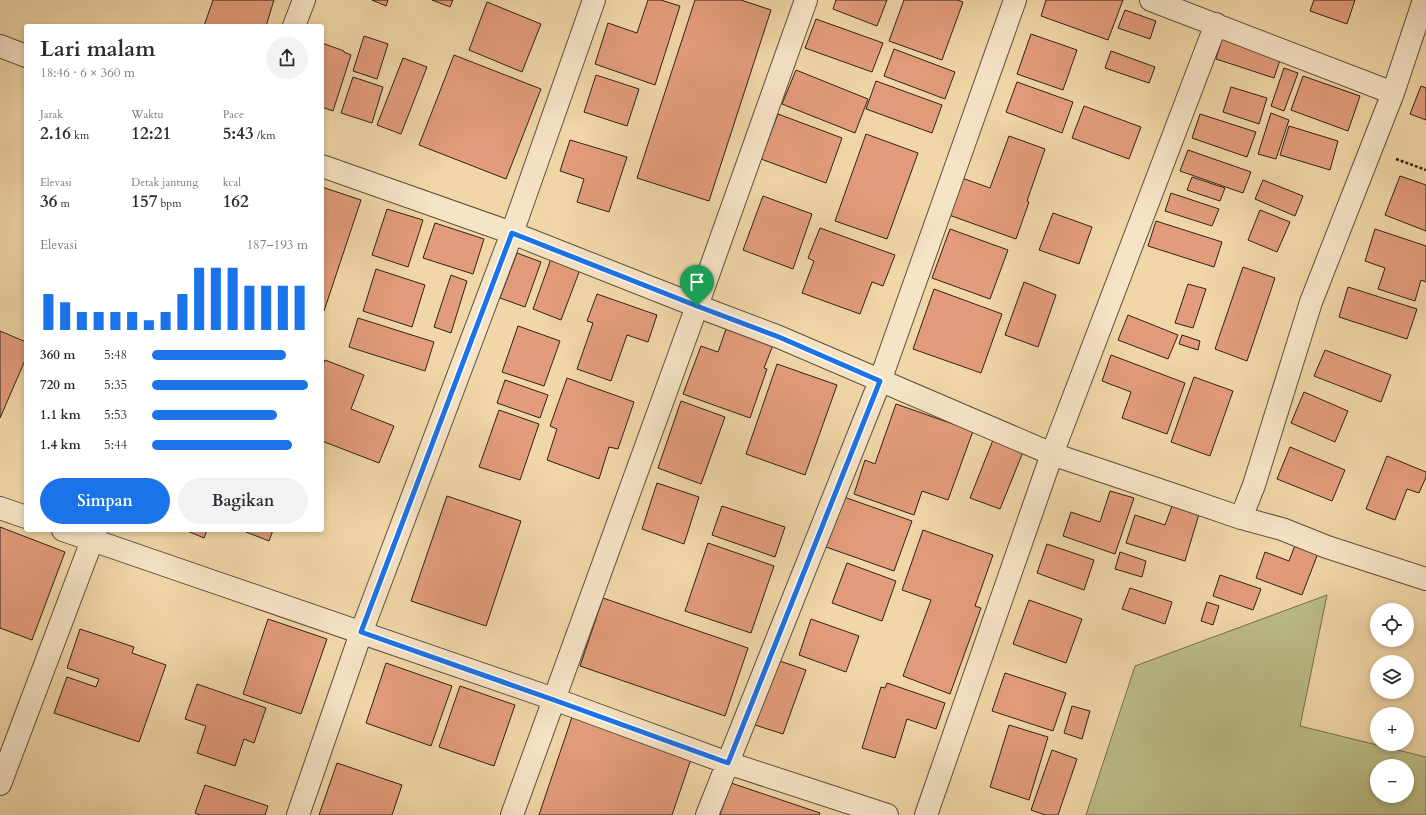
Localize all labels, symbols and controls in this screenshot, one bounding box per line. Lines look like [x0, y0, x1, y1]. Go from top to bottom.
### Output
text: Lari malam [40, 34, 155, 64]
button: share [266, 37, 308, 79]
text: 18:46 · 6 × 360 m [40, 64, 135, 82]
text: Jarak [40, 107, 63, 122]
text: Waktu [131, 107, 164, 122]
text: Pace [223, 107, 244, 122]
text: 2.16 [40, 122, 71, 145]
text: 12:21 [131, 122, 171, 145]
text: 5:43 [223, 122, 254, 145]
text: km [71, 128, 89, 143]
text: /km [254, 128, 275, 143]
text: Elevasi [40, 175, 72, 190]
text: Detak jantung [131, 175, 198, 190]
text: kcal [223, 175, 241, 190]
text: 36 [40, 190, 57, 213]
text: 157 [131, 190, 157, 213]
text: 162 [223, 190, 249, 213]
text: m [57, 196, 70, 211]
text: bpm [157, 196, 181, 211]
text: Elevasi [40, 236, 77, 254]
text: 187–193 m [246, 236, 308, 254]
pin [680, 265, 714, 306]
icon: arrive [686, 271, 708, 293]
text: 360 m [40, 346, 75, 364]
text: 5:48 [104, 346, 127, 364]
text: 720 m [40, 376, 75, 394]
text: 5:35 [104, 376, 127, 394]
text: 1.1 km [40, 406, 81, 424]
text: 5:53 [104, 406, 127, 424]
text: 1.4 km [40, 436, 81, 454]
text: 5:44 [104, 436, 127, 454]
button: Simpan [40, 478, 170, 524]
button: Bagikan [178, 478, 308, 524]
map controls [1370, 603, 1414, 803]
button: locate [1370, 603, 1414, 647]
button: layers [1370, 655, 1414, 699]
button: + [1370, 707, 1414, 751]
button: − [1370, 759, 1414, 803]

